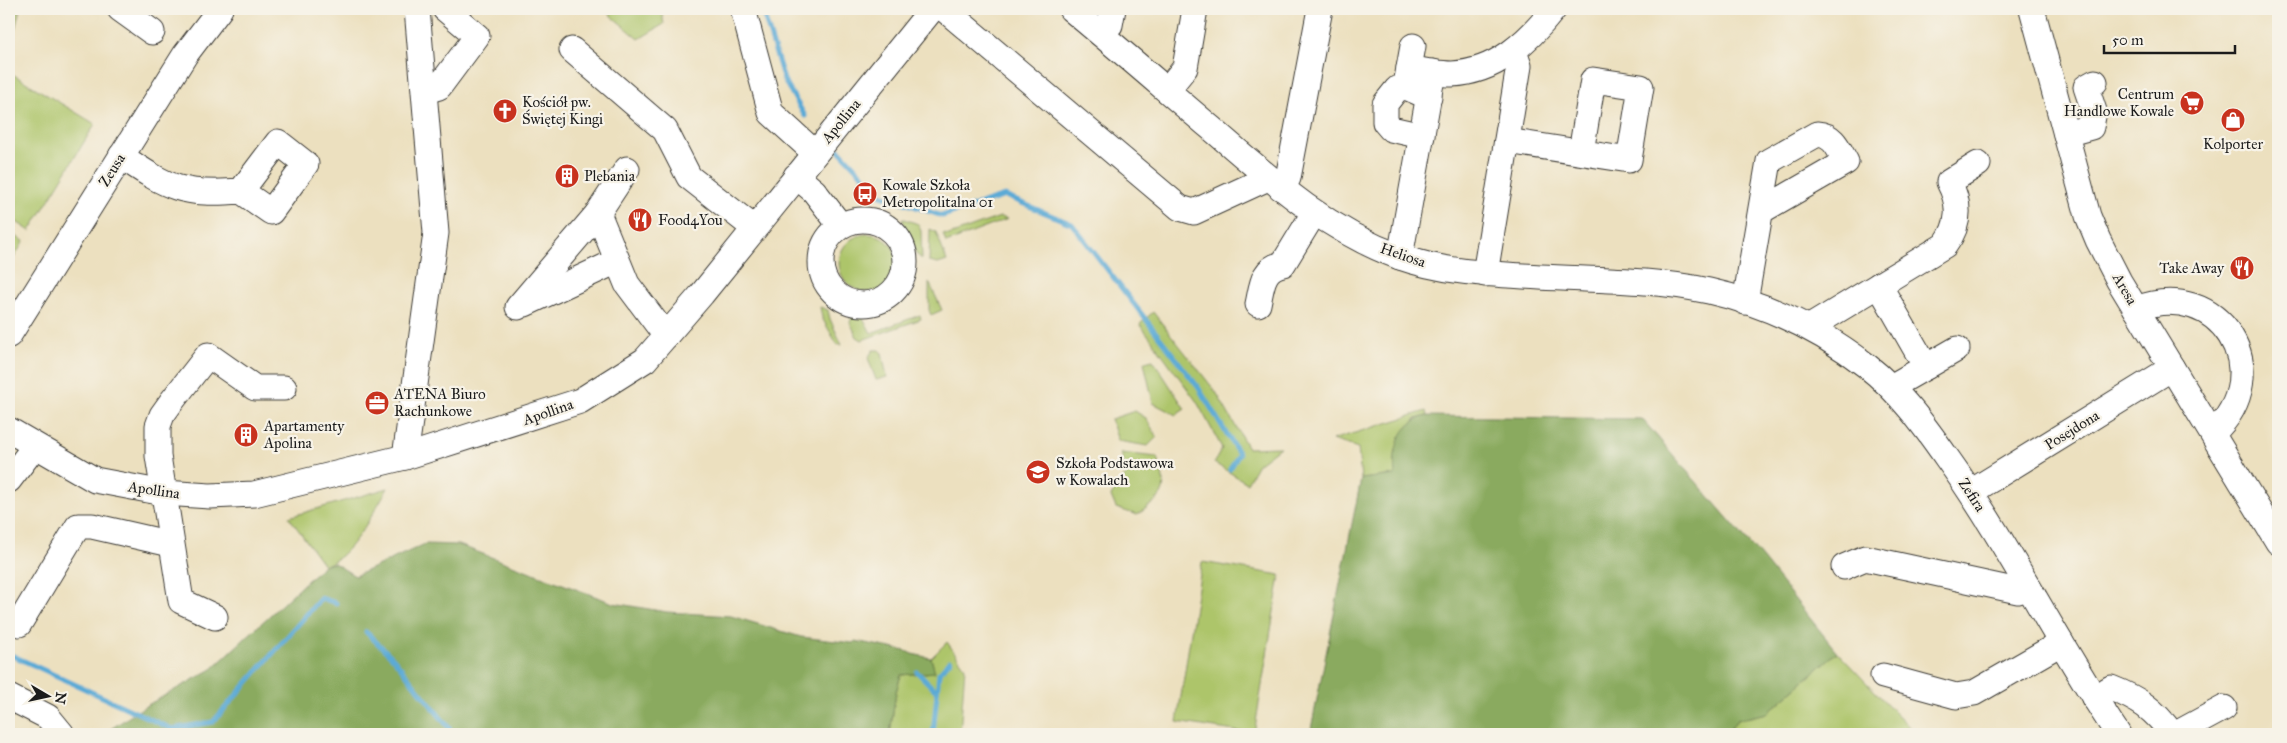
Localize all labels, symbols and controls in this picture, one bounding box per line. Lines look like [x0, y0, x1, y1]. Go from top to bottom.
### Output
scale bar [2104, 22, 2236, 54]
text: 50 m [2112, 31, 2144, 49]
place label: Centrum Handlowe Kowale [2064, 85, 2174, 120]
supermarket icon: Centrum Handlowe Kowale [2179, 90, 2205, 116]
place label: Kościół pw. Świętej Kingi [522, 93, 603, 128]
street label: Apollina [817, 95, 865, 148]
church icon: Kościół pw. Świętej Kingi [492, 98, 518, 124]
shop icon: Kolporter [2220, 107, 2246, 133]
place label: Kolporter [2203, 135, 2263, 153]
street label: Zeusa [95, 150, 129, 190]
building icon: Plebania [554, 163, 580, 189]
place label: Plebania [584, 167, 636, 185]
place label: Kowale Szkoła Metropolitalna 01 [882, 176, 993, 211]
bus stop icon: Kowale Szkoła Metropolitalna 01 [852, 181, 878, 207]
restaurant icon: Food4You [627, 207, 653, 233]
place label: Food4You [658, 211, 723, 229]
street label: Heliosa [1378, 239, 1429, 271]
restaurant icon: Take Away [2229, 255, 2255, 281]
place label: Take Away [2159, 259, 2225, 277]
street label: Aresa [2108, 269, 2142, 309]
place label: ATENA Biuro Rachunkowe [393, 385, 486, 420]
office icon: ATENA Biuro Rachunkowe [364, 390, 390, 416]
street label: Apollina [520, 395, 576, 429]
street label: Posejdona [2041, 406, 2103, 454]
place label: Apartamenty Apolina [263, 417, 345, 452]
building icon: Apartamenty Apolina [233, 422, 259, 448]
place label: Szkoła Podstawowa w Kowalach [1056, 454, 1174, 489]
school or university icon: Szkoła Podstawowa w Kowalach [1025, 459, 1051, 485]
street label: Zefira [1955, 475, 1990, 516]
street label: Apollina [126, 477, 182, 503]
north arrow [22, 670, 72, 720]
text: N [51, 691, 70, 705]

